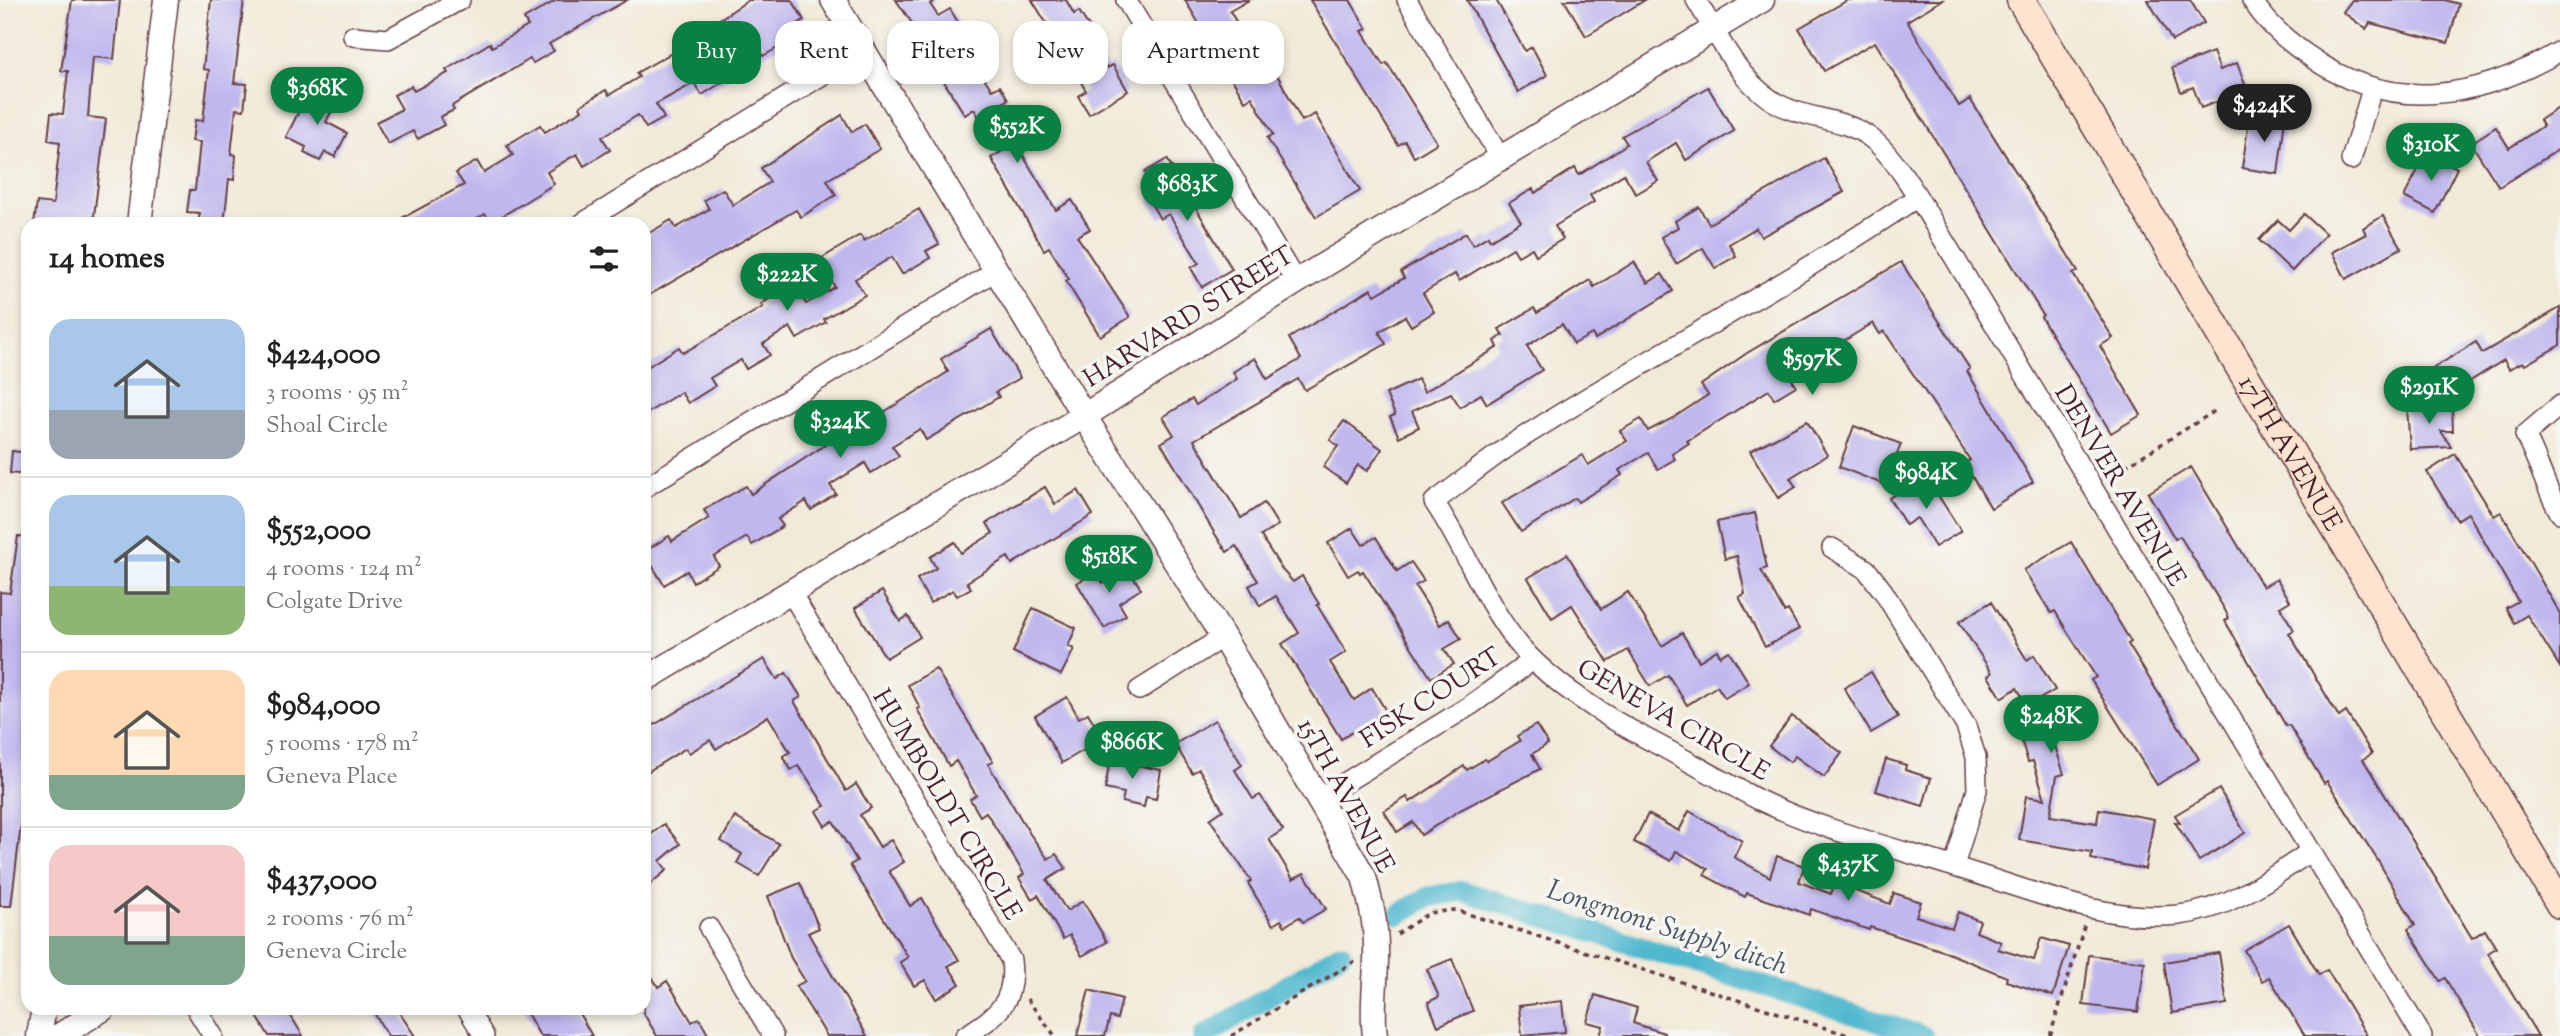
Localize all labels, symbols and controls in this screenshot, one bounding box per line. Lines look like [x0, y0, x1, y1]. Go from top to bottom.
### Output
chip: Buy [672, 21, 761, 84]
chip: Rent [775, 21, 873, 84]
chip: Filters [887, 21, 999, 84]
chip: New [1013, 21, 1108, 84]
chip: Apartment [1122, 21, 1284, 84]
pin: $368K [268, 68, 366, 127]
text: $368K [287, 73, 347, 106]
pin: $424K [2215, 85, 2313, 144]
text: $424K [2233, 90, 2295, 123]
pin: $552K [968, 106, 1066, 165]
text: $552K [989, 111, 1045, 144]
pin: $310K [2382, 124, 2480, 183]
text: $310K [2402, 129, 2460, 162]
pin: $683K [1138, 164, 1236, 223]
text: $683K [1156, 169, 1218, 202]
text: 14 homes [49, 238, 165, 281]
street label: HARVARD STREET [1077, 238, 1302, 398]
icon: filters [585, 240, 623, 278]
pin: $222K [738, 254, 836, 313]
text: $222K [756, 259, 818, 292]
text: $424,000 [266, 334, 381, 377]
pin: $597K [1763, 338, 1861, 397]
text: $597K [1782, 343, 1842, 376]
icon: home [105, 347, 189, 431]
pin: $291K [2380, 366, 2478, 426]
street label: 17TH AVENUE [2228, 369, 2350, 539]
text: $291K [2400, 372, 2458, 405]
text: 3 rooms · 95 m² [266, 377, 409, 410]
street label: DENVER AVENUE [2044, 378, 2194, 595]
pin: $324K [791, 400, 889, 460]
text: $324K [810, 406, 870, 439]
text: Shoal Circle [266, 410, 388, 443]
pin: $984K [1877, 452, 1975, 511]
text: $984K [1895, 457, 1957, 490]
text: $552,000 [266, 510, 371, 553]
icon: home [105, 523, 189, 607]
pin: $518K [1060, 536, 1158, 595]
text: $518K [1081, 541, 1137, 574]
text: 4 rooms · 124 m² [266, 553, 422, 586]
text: Colgate Drive [266, 586, 403, 619]
street label: FISK COURT [1353, 640, 1509, 759]
street label: GENEVA CIRCLE [1569, 651, 1776, 792]
street label: HUMBOLDT CIRCLE [862, 683, 1030, 928]
text: $984,000 [266, 685, 381, 728]
pin: $248K [2002, 696, 2100, 755]
icon: home [105, 698, 189, 782]
text: $248K [2020, 701, 2082, 734]
street label: 15TH AVENUE [1287, 712, 1403, 880]
pin: $866K [1083, 722, 1181, 781]
text: $866K [1100, 727, 1164, 760]
text: 5 rooms · 178 m² [266, 728, 419, 761]
text: Geneva Place [266, 761, 398, 794]
pin: $437K [1799, 844, 1897, 903]
text: $437K [1817, 849, 1879, 882]
text: $437,000 [266, 860, 377, 903]
water label: Longmont Supply ditch [1541, 871, 1793, 987]
icon: home [105, 873, 189, 957]
text: 2 rooms · 76 m² [266, 903, 414, 936]
text: Geneva Circle [266, 936, 407, 969]

